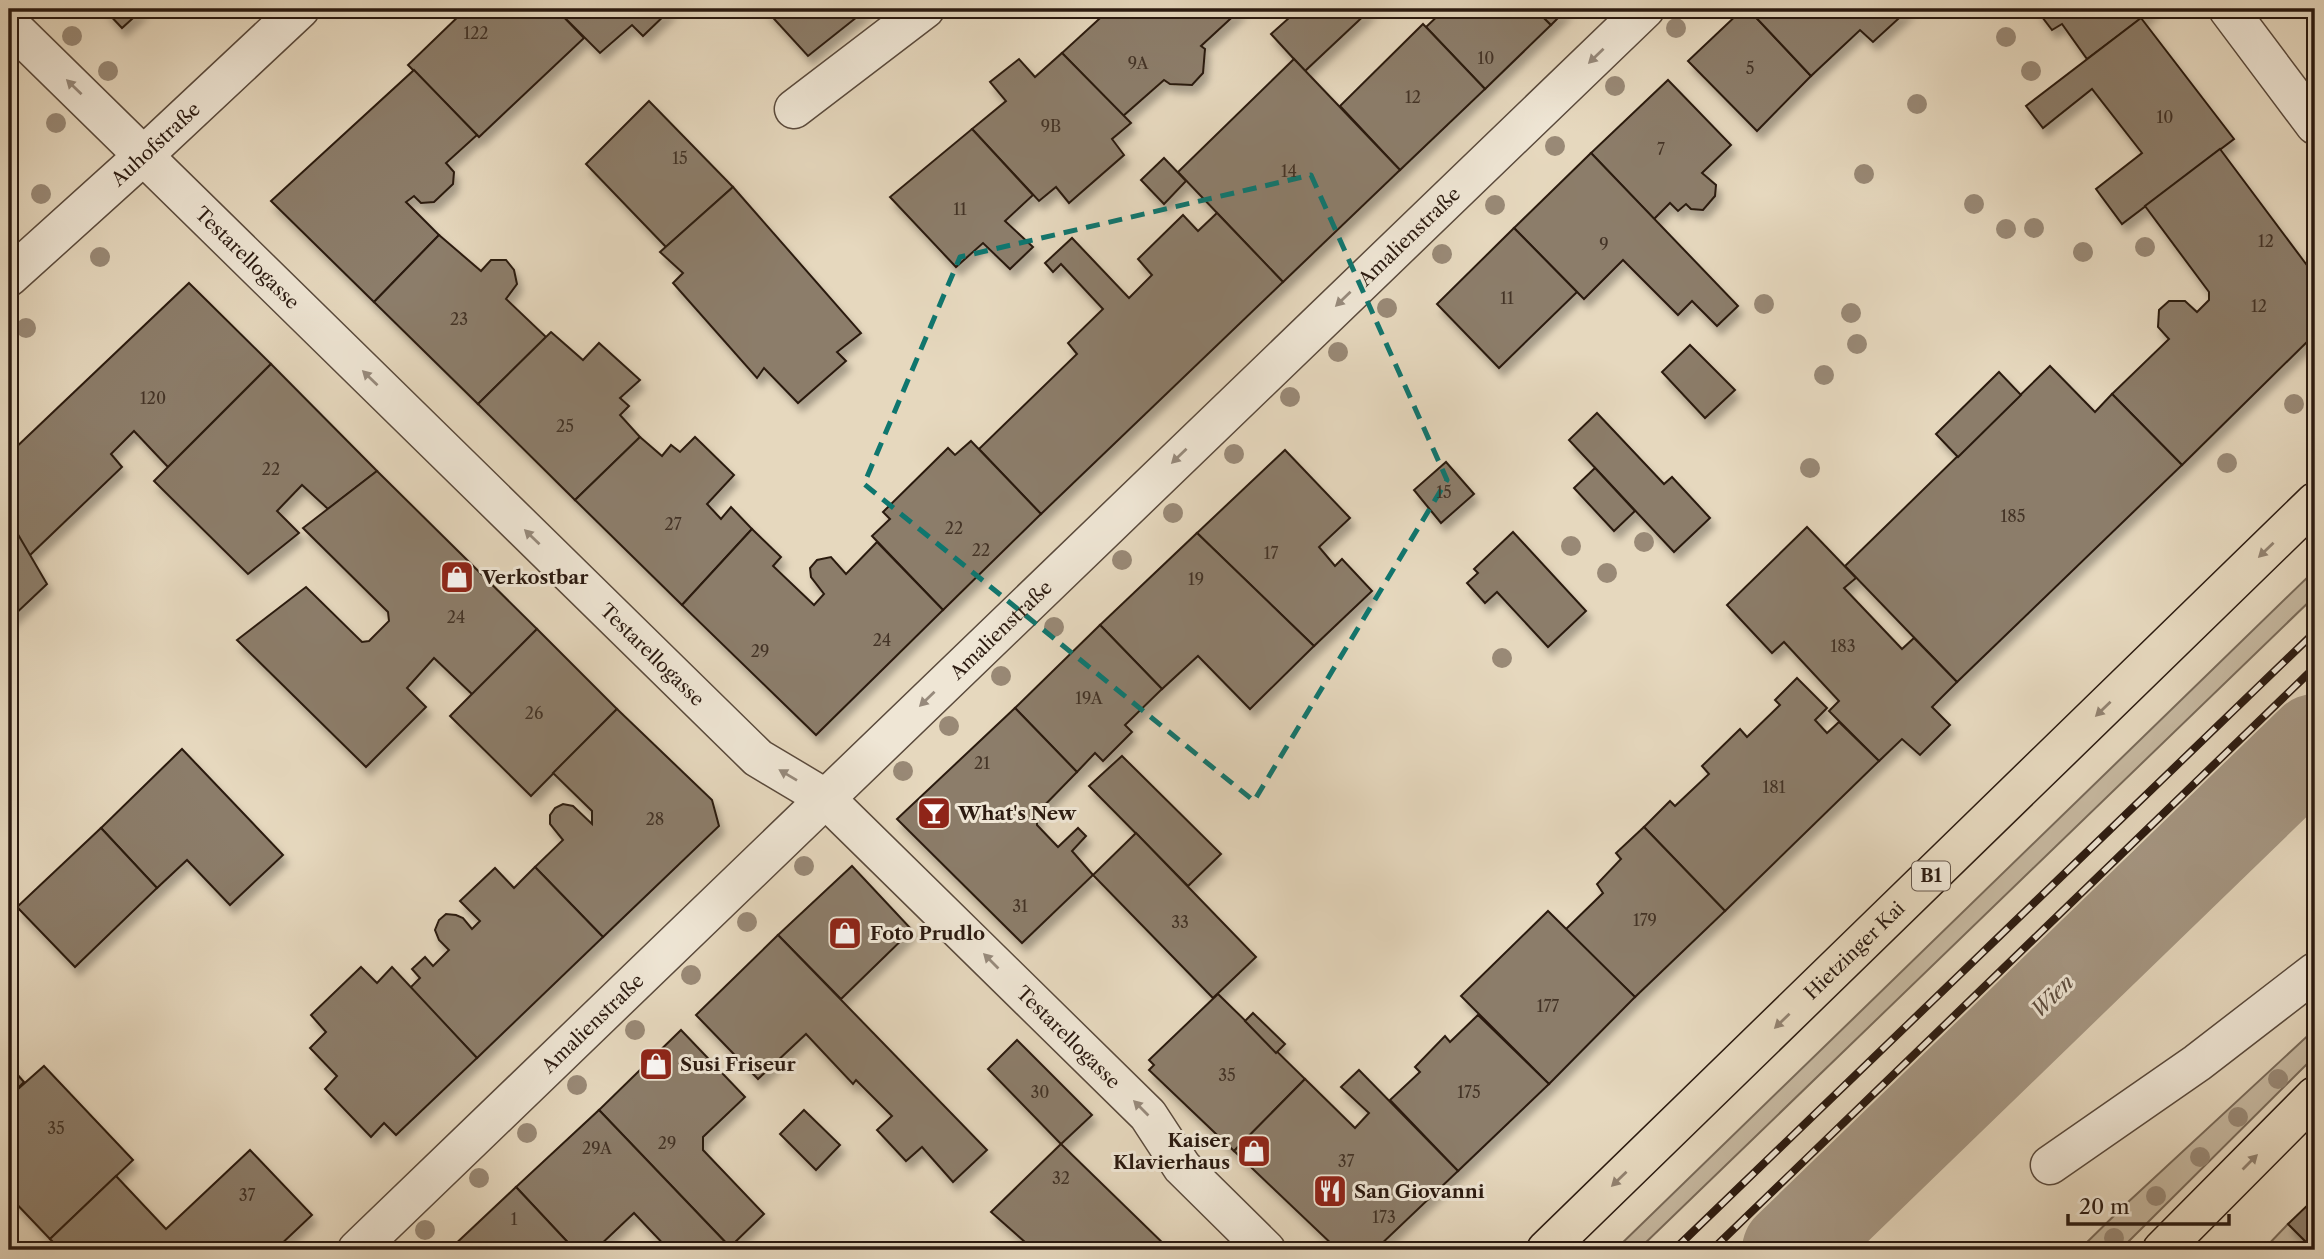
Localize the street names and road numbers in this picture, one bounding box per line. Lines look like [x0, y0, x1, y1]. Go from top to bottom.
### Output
street label: Auhofstraße [106, 97, 205, 191]
street label: Amalienstraße [1353, 182, 1465, 291]
street label: Testarellogasse [191, 202, 304, 314]
street label: Amalienstraße [944, 575, 1056, 685]
street label: Testarellogasse [596, 599, 709, 711]
road number: B1 [1912, 862, 1950, 890]
street label: Hietzinger Kai [1799, 896, 1909, 1004]
street label: Amalienstraße [536, 969, 648, 1078]
street label: Testarellogasse [1012, 981, 1125, 1093]

